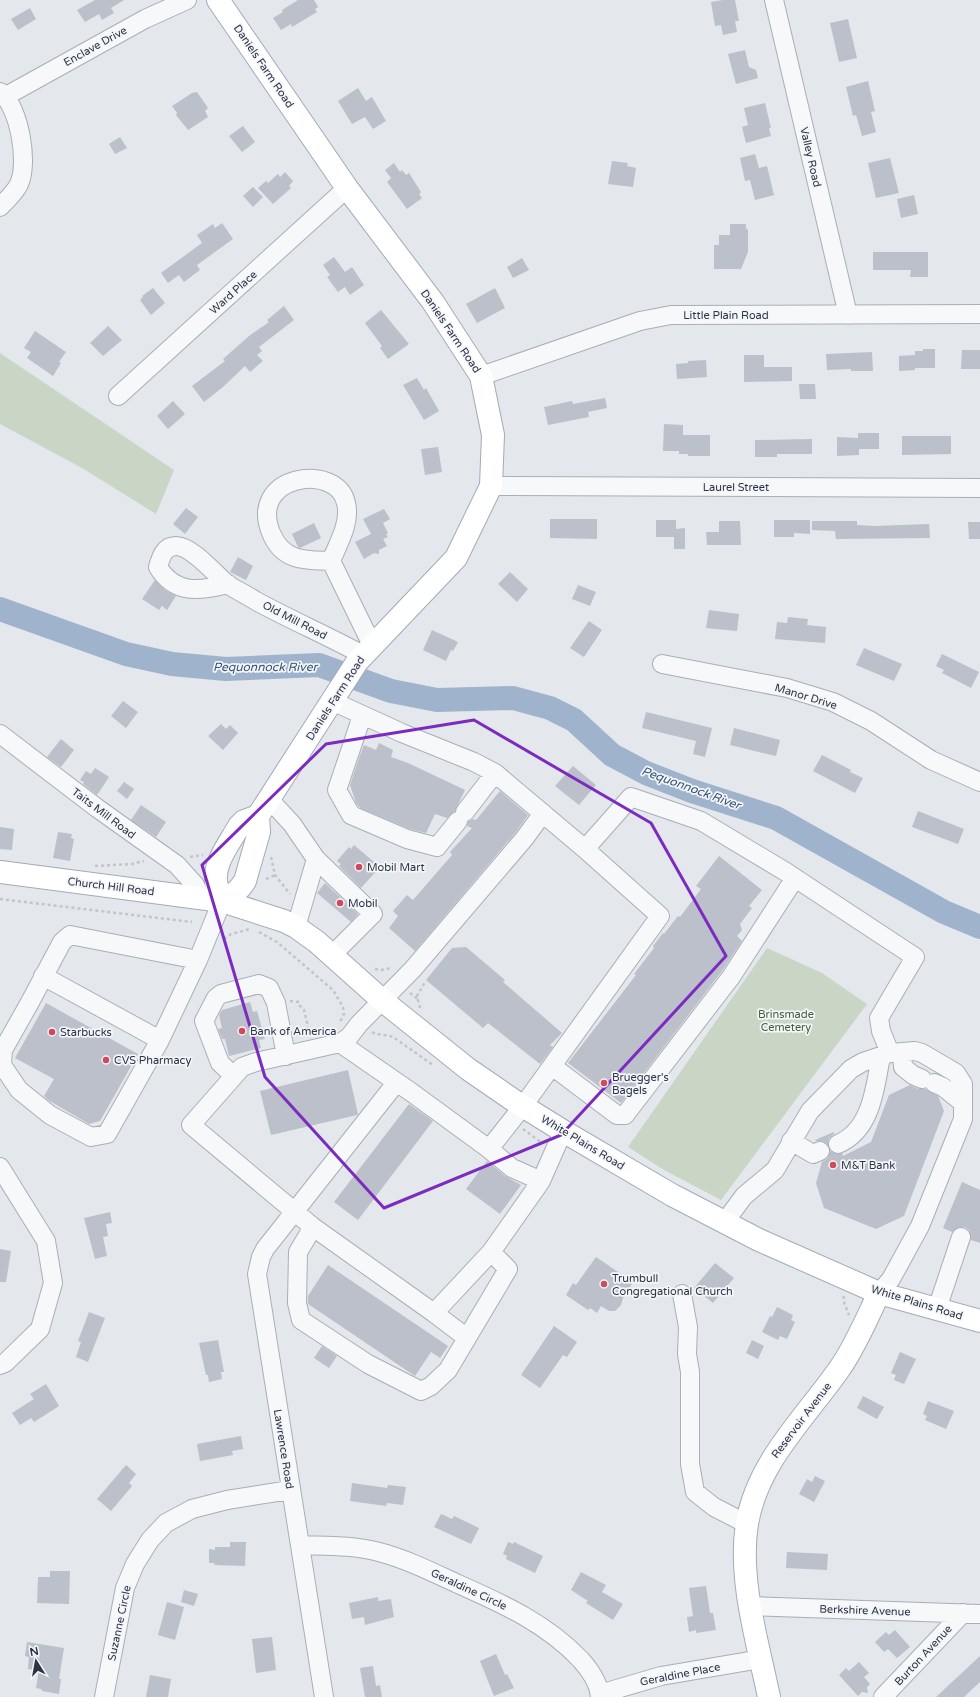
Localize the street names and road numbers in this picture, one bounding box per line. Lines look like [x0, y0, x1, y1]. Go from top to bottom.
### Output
street label: Daniels Farm Road [231, 22, 296, 110]
street label: Enclave Drive [61, 24, 129, 69]
street label: Valley Road [797, 126, 824, 188]
street label: Ward Place [207, 268, 260, 317]
street label: Daniels Farm Road [418, 287, 483, 375]
street label: Little Plain Road [683, 309, 769, 322]
street label: Laurel Street [703, 481, 769, 494]
street label: Old Mill Road [260, 599, 329, 642]
street label: Daniels Farm Road [303, 654, 368, 743]
street label: Manor Drive [773, 681, 839, 712]
street label: Taits Mill Road [69, 785, 138, 842]
street label: Church Hill Road [67, 875, 155, 898]
street label: White Plains Road [539, 1112, 627, 1173]
street label: White Plains Road [869, 1282, 964, 1323]
street label: Reservoir Avenue [769, 1380, 834, 1461]
street label: Lawrence Road [271, 1408, 296, 1490]
street label: Geraldine Circle [429, 1566, 509, 1613]
street label: Suzanne Circle [105, 1584, 134, 1662]
street label: Berkshire Avenue [819, 1602, 911, 1619]
street label: Burton Avenue [892, 1622, 955, 1688]
street label: Geraldine Place [639, 1660, 721, 1689]

